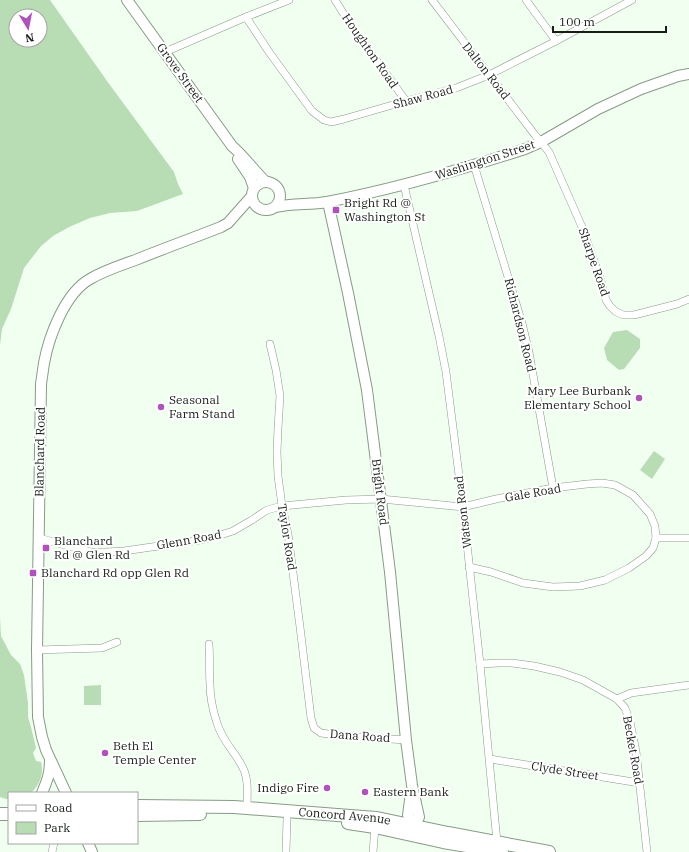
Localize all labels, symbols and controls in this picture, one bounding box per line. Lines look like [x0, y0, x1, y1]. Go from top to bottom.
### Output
north arrow [8, 8, 48, 48]
scale bar [553, 8, 666, 34]
street label: Houghton Road [339, 10, 402, 91]
text: 100 m [559, 14, 595, 29]
text: N [24, 30, 35, 46]
street label: Dalton Road [459, 39, 513, 102]
street label: Grove Street [154, 40, 207, 105]
street label: Shaw Road [391, 81, 455, 112]
street label: Washington Street [433, 136, 537, 183]
place label: Bright Rd @ Washington St [344, 195, 426, 224]
marker: Bright Rd @ Washington St [331, 205, 341, 215]
street label: Sharpe Road [576, 225, 613, 298]
street label: Richardson Road [502, 276, 539, 373]
place label: Mary Lee Burbank Elementary School [524, 383, 631, 412]
place label: Seasonal Farm Stand [169, 392, 235, 421]
marker: Mary Lee Burbank Elementary School [634, 393, 644, 403]
marker: Seasonal Farm Stand [156, 402, 166, 412]
street label: Blanchard Road [31, 407, 48, 497]
street label: Bright Road [369, 458, 392, 526]
street label: Watson Road [451, 475, 474, 549]
street label: Gale Road [504, 480, 562, 505]
street label: Taylor Road [275, 503, 300, 571]
street label: Glenn Road [155, 526, 222, 553]
place label: Blanchard Rd @ Glen Rd [54, 533, 130, 562]
marker: Blanchard Rd @ Glen Rd [41, 543, 51, 553]
place label: Blanchard Rd opp Glen Rd [41, 565, 189, 580]
marker: Blanchard Rd opp Glen Rd [28, 568, 38, 578]
street label: Becket Road [620, 714, 647, 785]
street label: Dana Road [329, 726, 391, 745]
place label: Beth El Temple Center [113, 738, 197, 767]
marker: Beth El Temple Center [100, 748, 110, 758]
street label: Clyde Street [530, 758, 600, 783]
place label: Indigo Fire [257, 780, 319, 795]
marker: Indigo Fire [322, 783, 332, 793]
place label: Eastern Bank [373, 784, 449, 799]
marker: Eastern Bank [360, 787, 370, 797]
legend [8, 792, 138, 844]
text: Road [44, 800, 73, 815]
street label: Concord Avenue [298, 804, 392, 828]
text: Park [44, 820, 70, 835]

